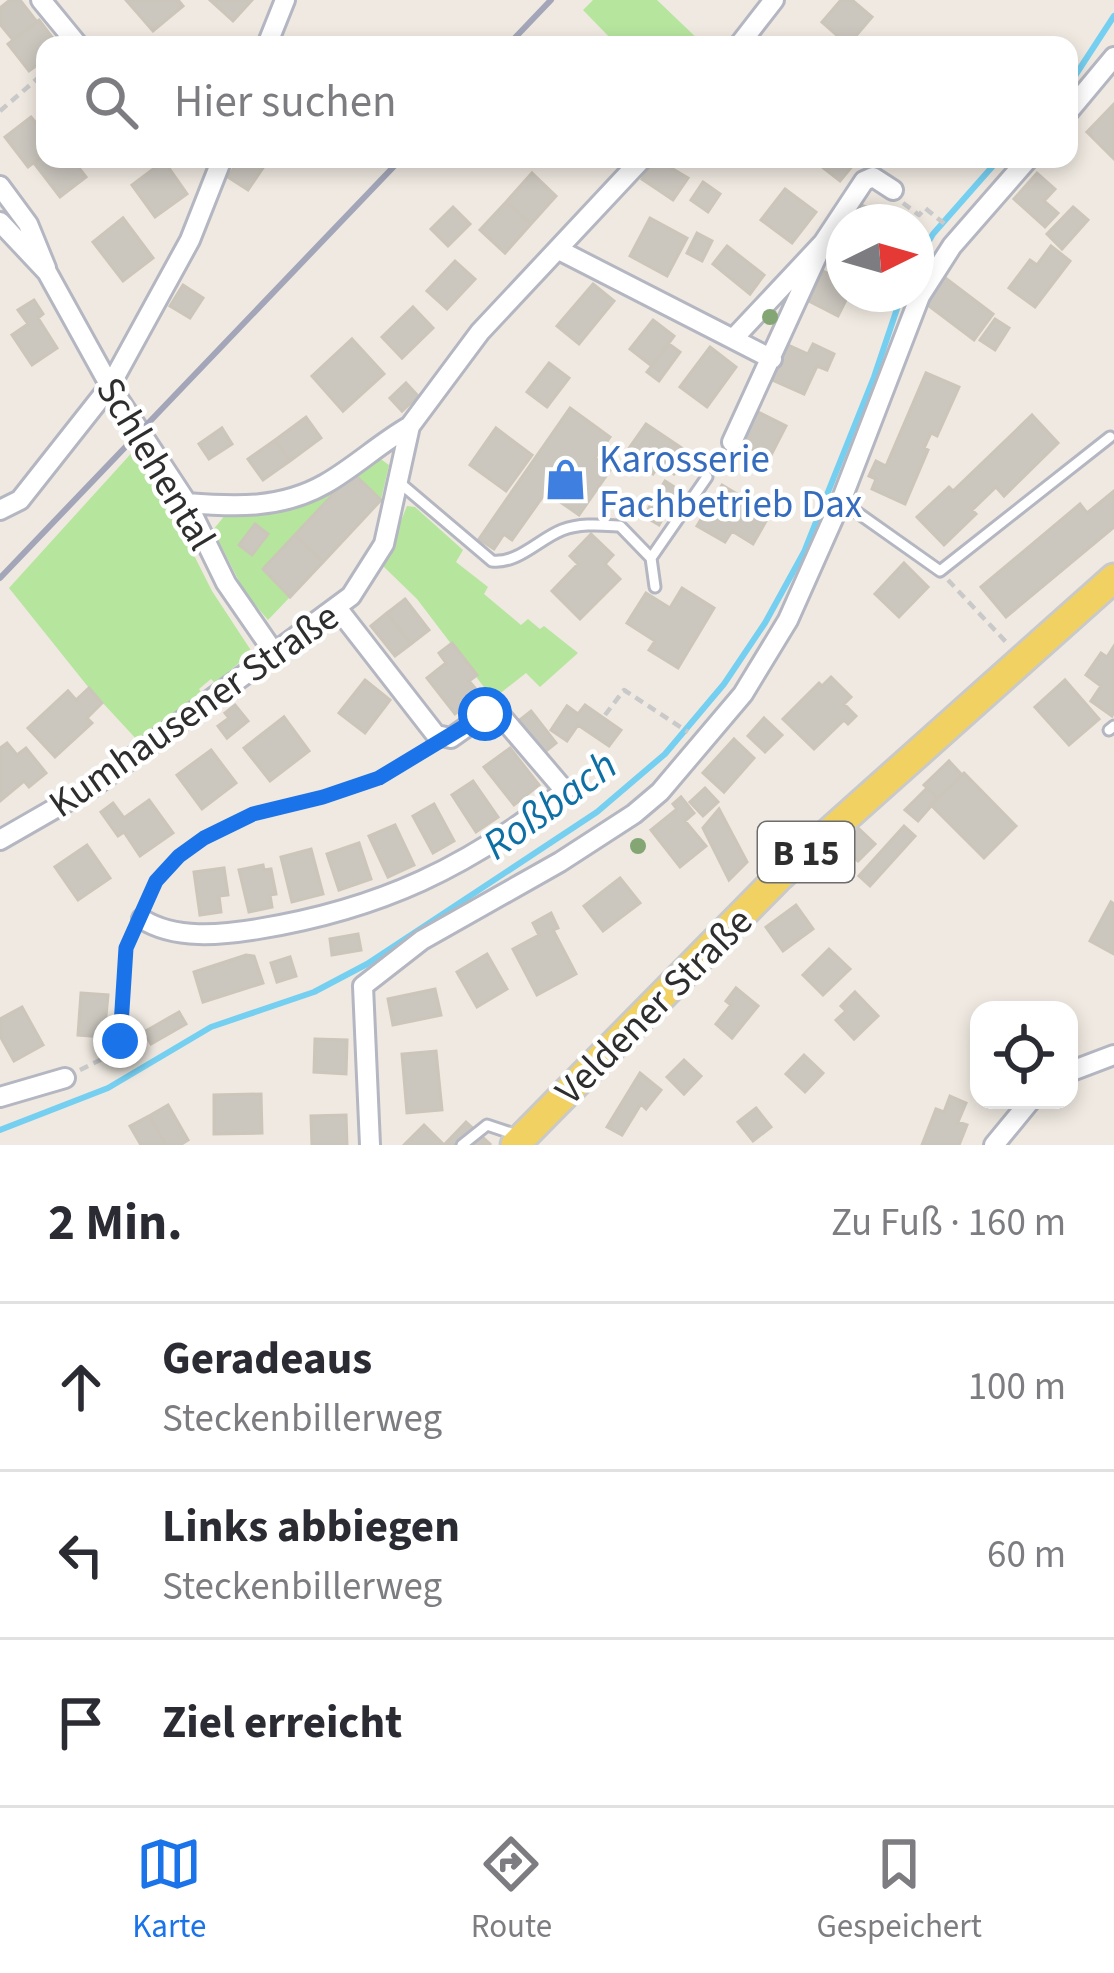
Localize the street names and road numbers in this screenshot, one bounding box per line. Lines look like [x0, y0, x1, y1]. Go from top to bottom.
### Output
street label: Schlehental [82, 367, 229, 561]
street label: Kumhausener Straße [38, 589, 351, 832]
road number: B 15 [758, 822, 854, 882]
street label: Veldener Straße [543, 895, 766, 1118]

